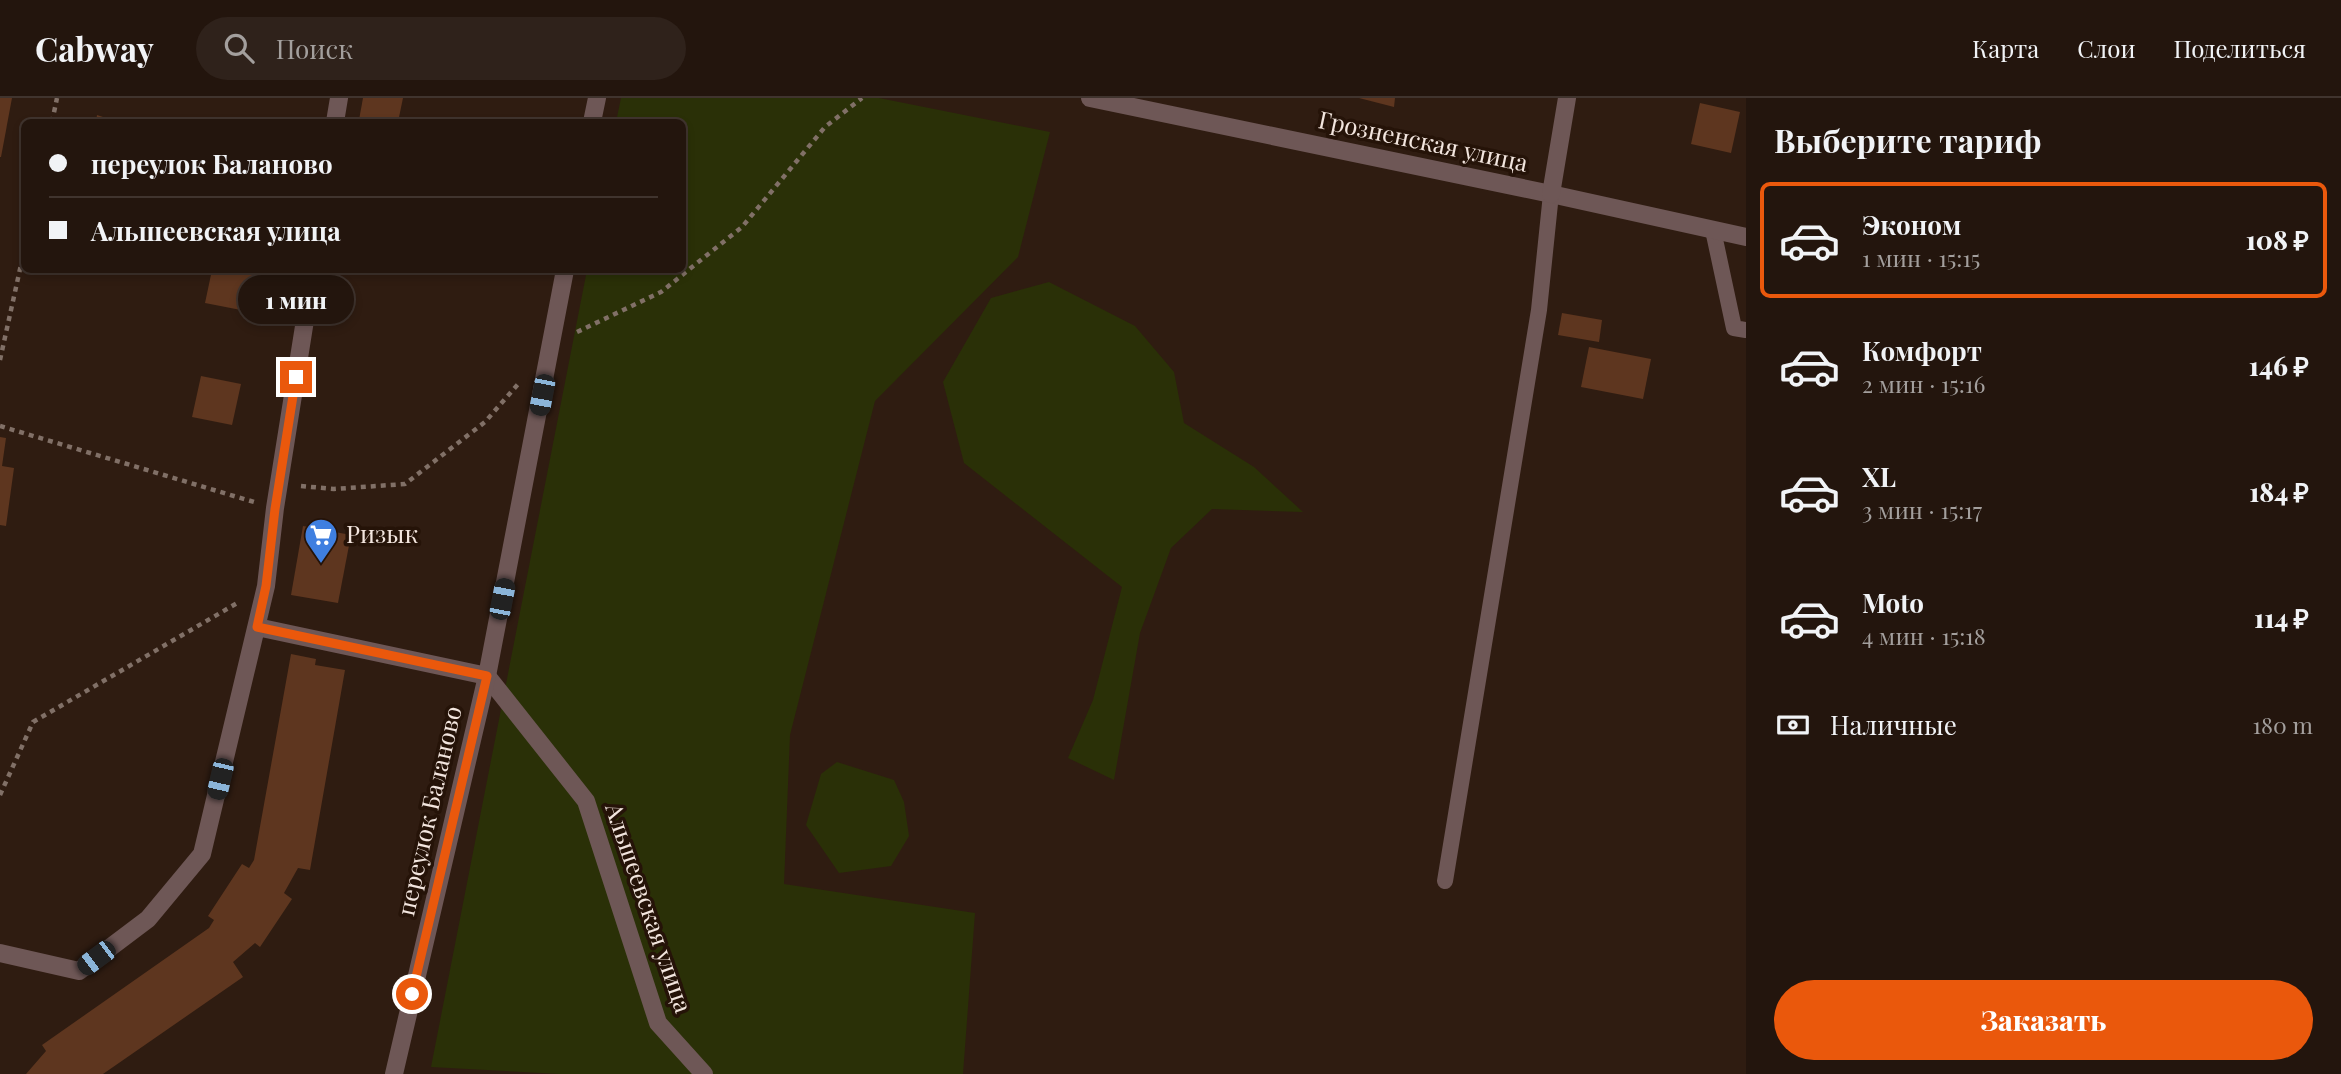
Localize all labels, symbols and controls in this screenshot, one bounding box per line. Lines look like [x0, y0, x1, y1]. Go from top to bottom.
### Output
search box [196, 17, 686, 80]
text: Cabway [35, 26, 154, 70]
icon: search [220, 29, 258, 67]
text: Поиск [276, 31, 353, 66]
text: Карта [1972, 32, 2039, 64]
text: Слои [2077, 32, 2136, 64]
text: Поделиться [2174, 32, 2306, 64]
street label: Грозненская улица [1316, 102, 1531, 178]
text: Выберите тариф [1774, 118, 2041, 161]
text: переулок Баланово [91, 146, 333, 181]
text: Эконом [1862, 207, 1961, 242]
icon: car [1778, 209, 1841, 272]
text: Альшеевская улица [91, 213, 341, 248]
text: 108 ₽ [2246, 222, 2309, 257]
text: 1 мин · 15:15 [1862, 242, 1980, 273]
callout: 1 мин [238, 275, 354, 324]
text: 1 мин [265, 284, 327, 315]
text: Комфорт [1862, 333, 1982, 368]
icon: car [1778, 335, 1841, 398]
text: 146 ₽ [2249, 348, 2309, 383]
route end [280, 361, 312, 393]
text: 2 мин · 15:16 [1862, 368, 1985, 399]
car [528, 372, 557, 418]
text: XL [1862, 459, 1896, 494]
icon: car [1778, 461, 1841, 524]
text: 184 ₽ [2249, 474, 2309, 509]
text: 3 мин · 15:17 [1862, 494, 1982, 525]
supermarket icon: Ризык [302, 516, 340, 565]
place label: Ризык [346, 517, 418, 549]
car [488, 576, 517, 622]
text: Moto [1862, 585, 1924, 620]
icon: car [1778, 587, 1841, 650]
text: 114 ₽ [2254, 600, 2309, 635]
text: 4 мин · 15:18 [1862, 620, 1986, 651]
street label: переулок Баланово [388, 703, 468, 919]
icon: cash [1774, 706, 1812, 744]
text: Наличные [1830, 707, 1957, 742]
text: 180 m [2253, 709, 2313, 740]
car [206, 756, 235, 802]
street label: Альшеевская улица [599, 797, 701, 1017]
car [73, 937, 120, 979]
route start [396, 978, 428, 1010]
button: Заказать [1774, 980, 2313, 1060]

